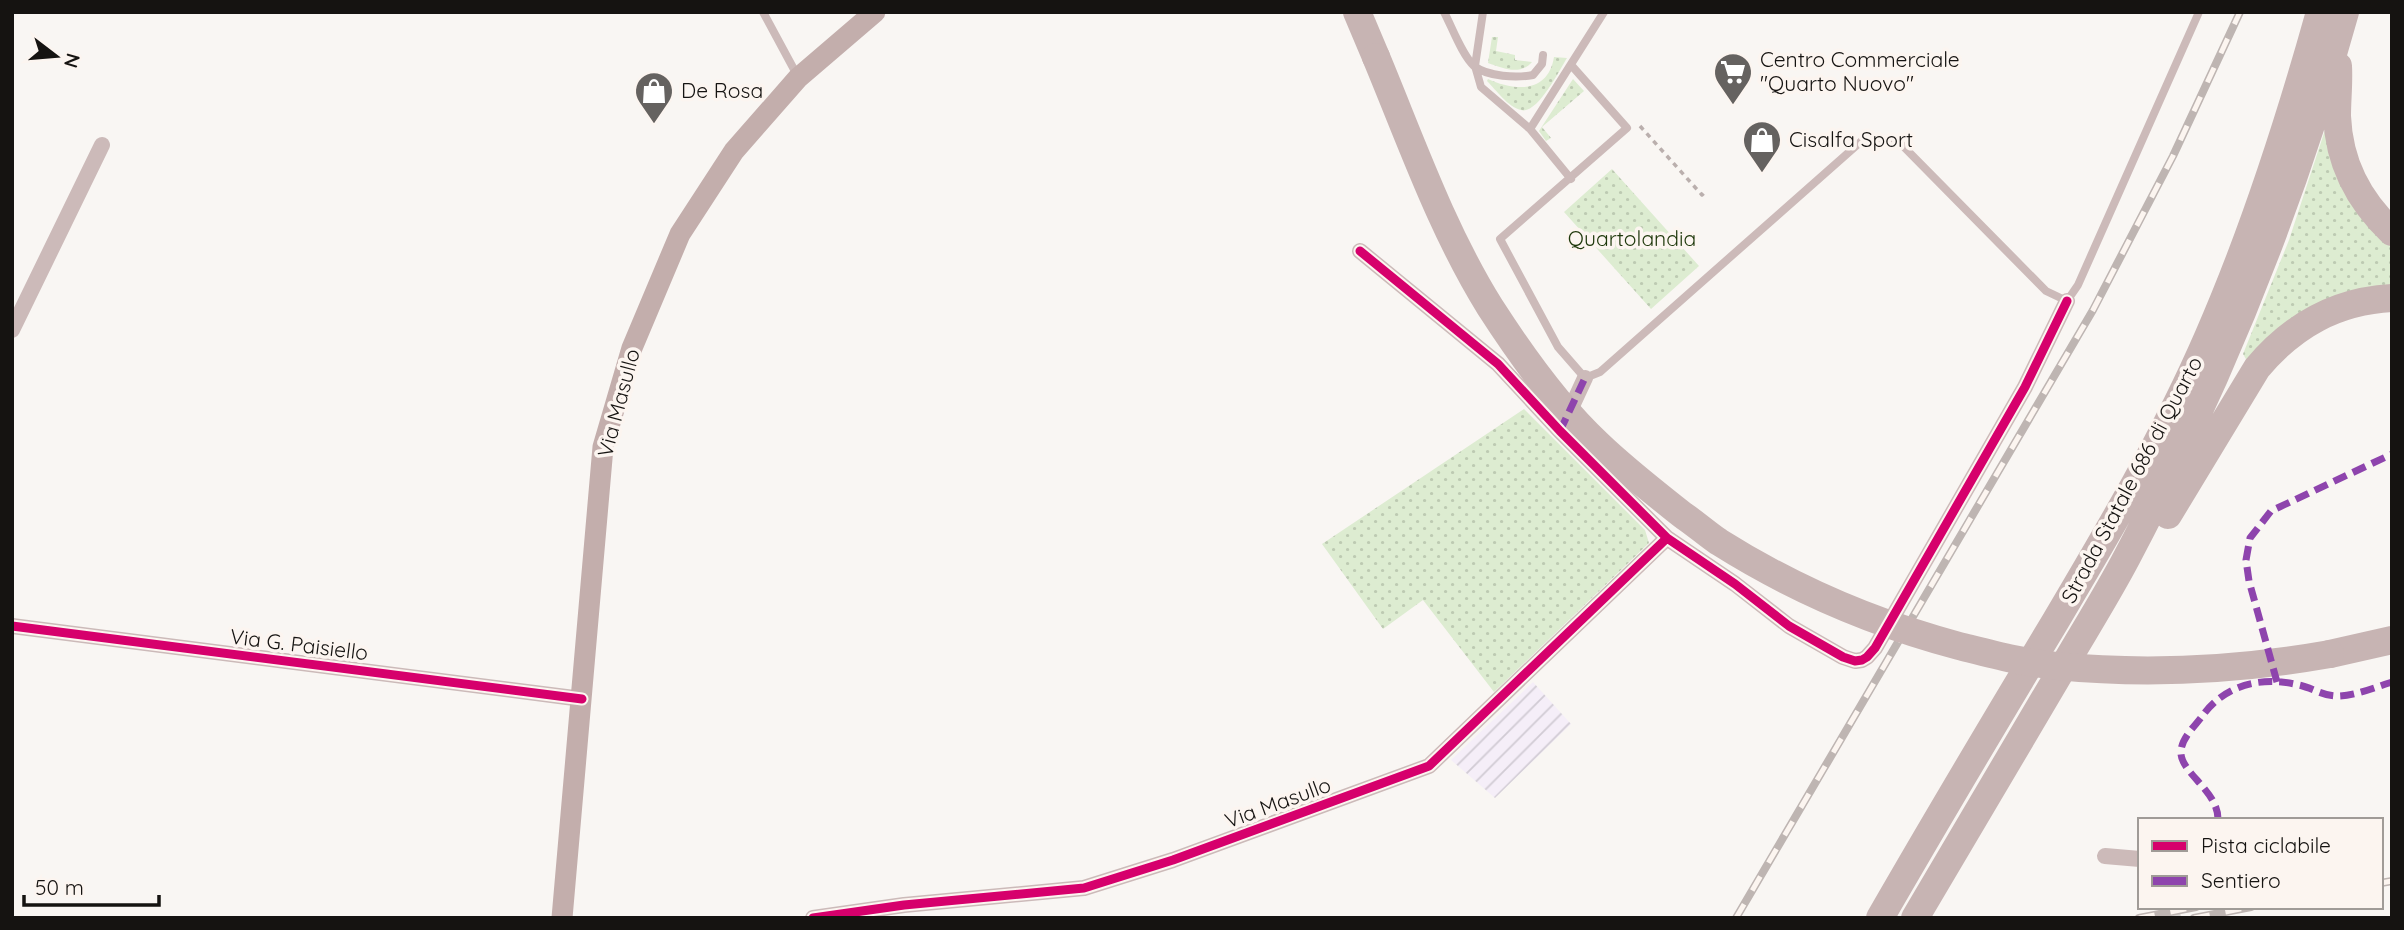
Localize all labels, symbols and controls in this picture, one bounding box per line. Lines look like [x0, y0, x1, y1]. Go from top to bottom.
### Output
north arrow [21, 21, 91, 91]
place label: Centro Commerciale "Quarto Nuovo" [1760, 46, 1960, 96]
text: N [59, 51, 86, 71]
supermarket icon: Centro Commerciale "Quarto Nuovo" [1712, 51, 1754, 106]
shop icon: De Rosa [633, 70, 675, 125]
place label: De Rosa [681, 77, 763, 103]
shop icon: Cisalfa Sport [1741, 119, 1783, 174]
place label: Cisalfa Sport [1789, 126, 1913, 152]
park label: Quartolandia [1568, 225, 1696, 251]
street label: Via Masullo [591, 346, 645, 460]
street label: Strada Statale 686 di Quarto [2055, 352, 2207, 607]
street label: Via G. Paisiello [229, 623, 370, 665]
street label: Via Masullo [1221, 771, 1334, 833]
legend [2138, 818, 2383, 909]
text: Pista ciclabile [2201, 832, 2331, 858]
scale bar [24, 864, 159, 908]
text: Sentiero [2201, 867, 2281, 893]
text: 50 m [35, 874, 84, 900]

